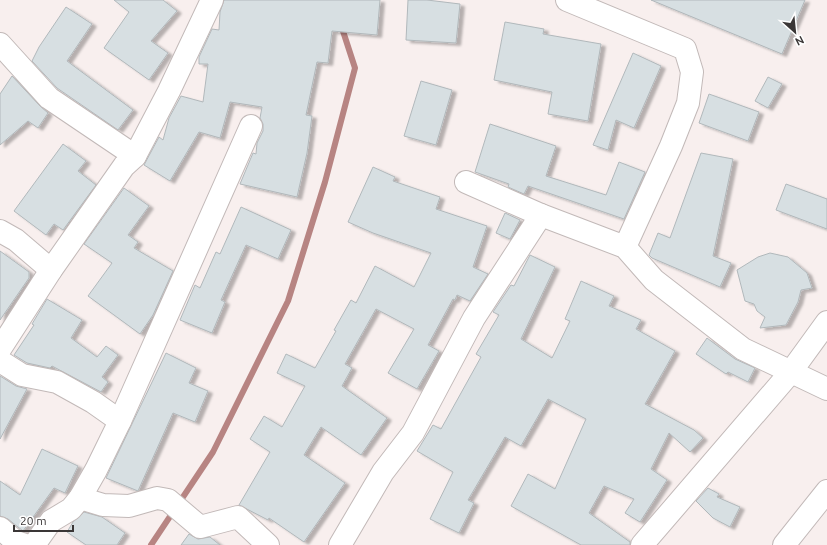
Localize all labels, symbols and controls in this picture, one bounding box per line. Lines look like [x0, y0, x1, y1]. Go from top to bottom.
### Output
north arrow [775, 12, 815, 52]
text: N [793, 34, 806, 48]
scale bar [14, 507, 73, 533]
text: 20 m [20, 514, 47, 527]

